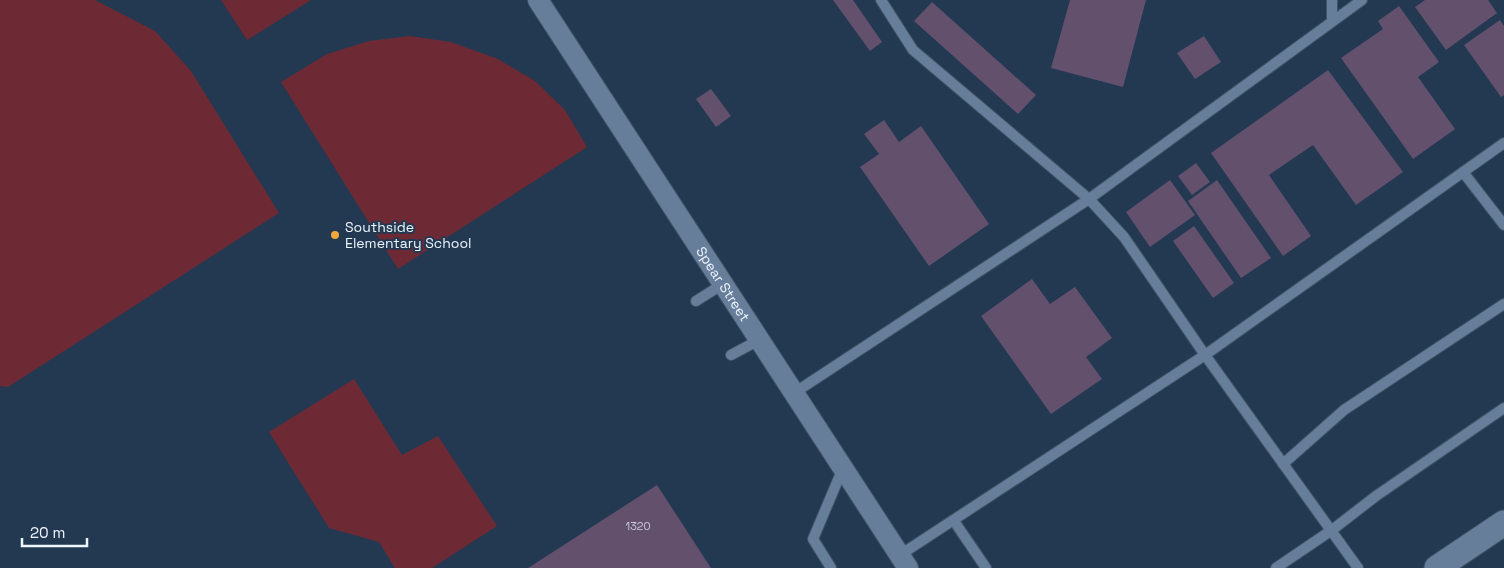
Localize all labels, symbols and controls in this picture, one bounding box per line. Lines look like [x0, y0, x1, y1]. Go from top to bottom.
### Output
place label: Southside Elementary School [345, 218, 471, 252]
marker: Southside Elementary School [329, 229, 341, 241]
street label: Spear Street [692, 243, 754, 325]
scale bar [22, 516, 88, 548]
house number: 1320 [626, 519, 650, 533]
text: 20 m [30, 523, 65, 542]

